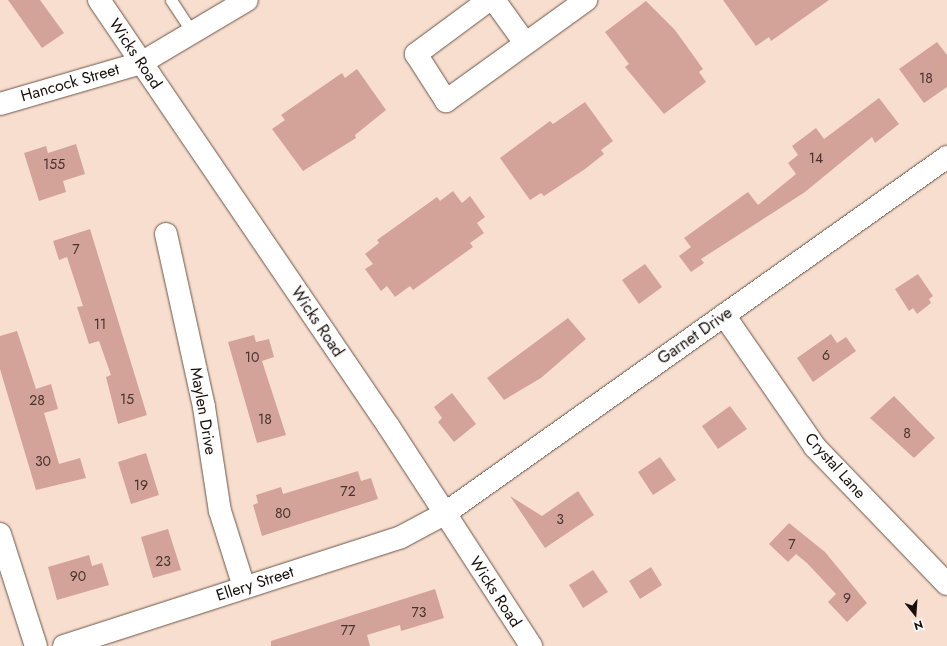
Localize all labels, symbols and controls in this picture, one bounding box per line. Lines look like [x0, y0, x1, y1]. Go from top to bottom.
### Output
street label: Wicks Road [105, 15, 165, 93]
street label: Hancock Street [19, 60, 121, 106]
house number: 18 [919, 70, 933, 86]
house number: 14 [809, 150, 823, 166]
house number: 155 [43, 156, 65, 172]
house number: 7 [72, 241, 80, 257]
street label: Wicks Road [287, 283, 347, 361]
street label: Garnet Drive [654, 303, 736, 369]
house number: 11 [94, 316, 106, 332]
house number: 6 [822, 347, 830, 363]
house number: 10 [245, 349, 259, 365]
street label: Maylen Drive [186, 366, 220, 456]
house number: 15 [120, 391, 134, 407]
house number: 28 [29, 392, 45, 408]
house number: 18 [258, 411, 272, 427]
house number: 8 [903, 425, 911, 441]
street label: Crystal Lane [800, 429, 870, 503]
house number: 30 [35, 453, 51, 469]
house number: 19 [134, 477, 148, 493]
house number: 72 [340, 483, 356, 499]
house number: 80 [275, 505, 291, 521]
house number: 3 [556, 511, 564, 527]
house number: 7 [788, 536, 796, 552]
house number: 23 [155, 553, 171, 569]
street label: Wicks Road [465, 553, 525, 631]
street label: Ellery Street [214, 562, 296, 606]
house number: 90 [70, 568, 86, 584]
house number: 9 [843, 590, 851, 606]
north arrow [895, 594, 935, 634]
house number: 73 [412, 604, 426, 620]
text: N [912, 617, 925, 634]
house number: 77 [341, 622, 355, 638]

